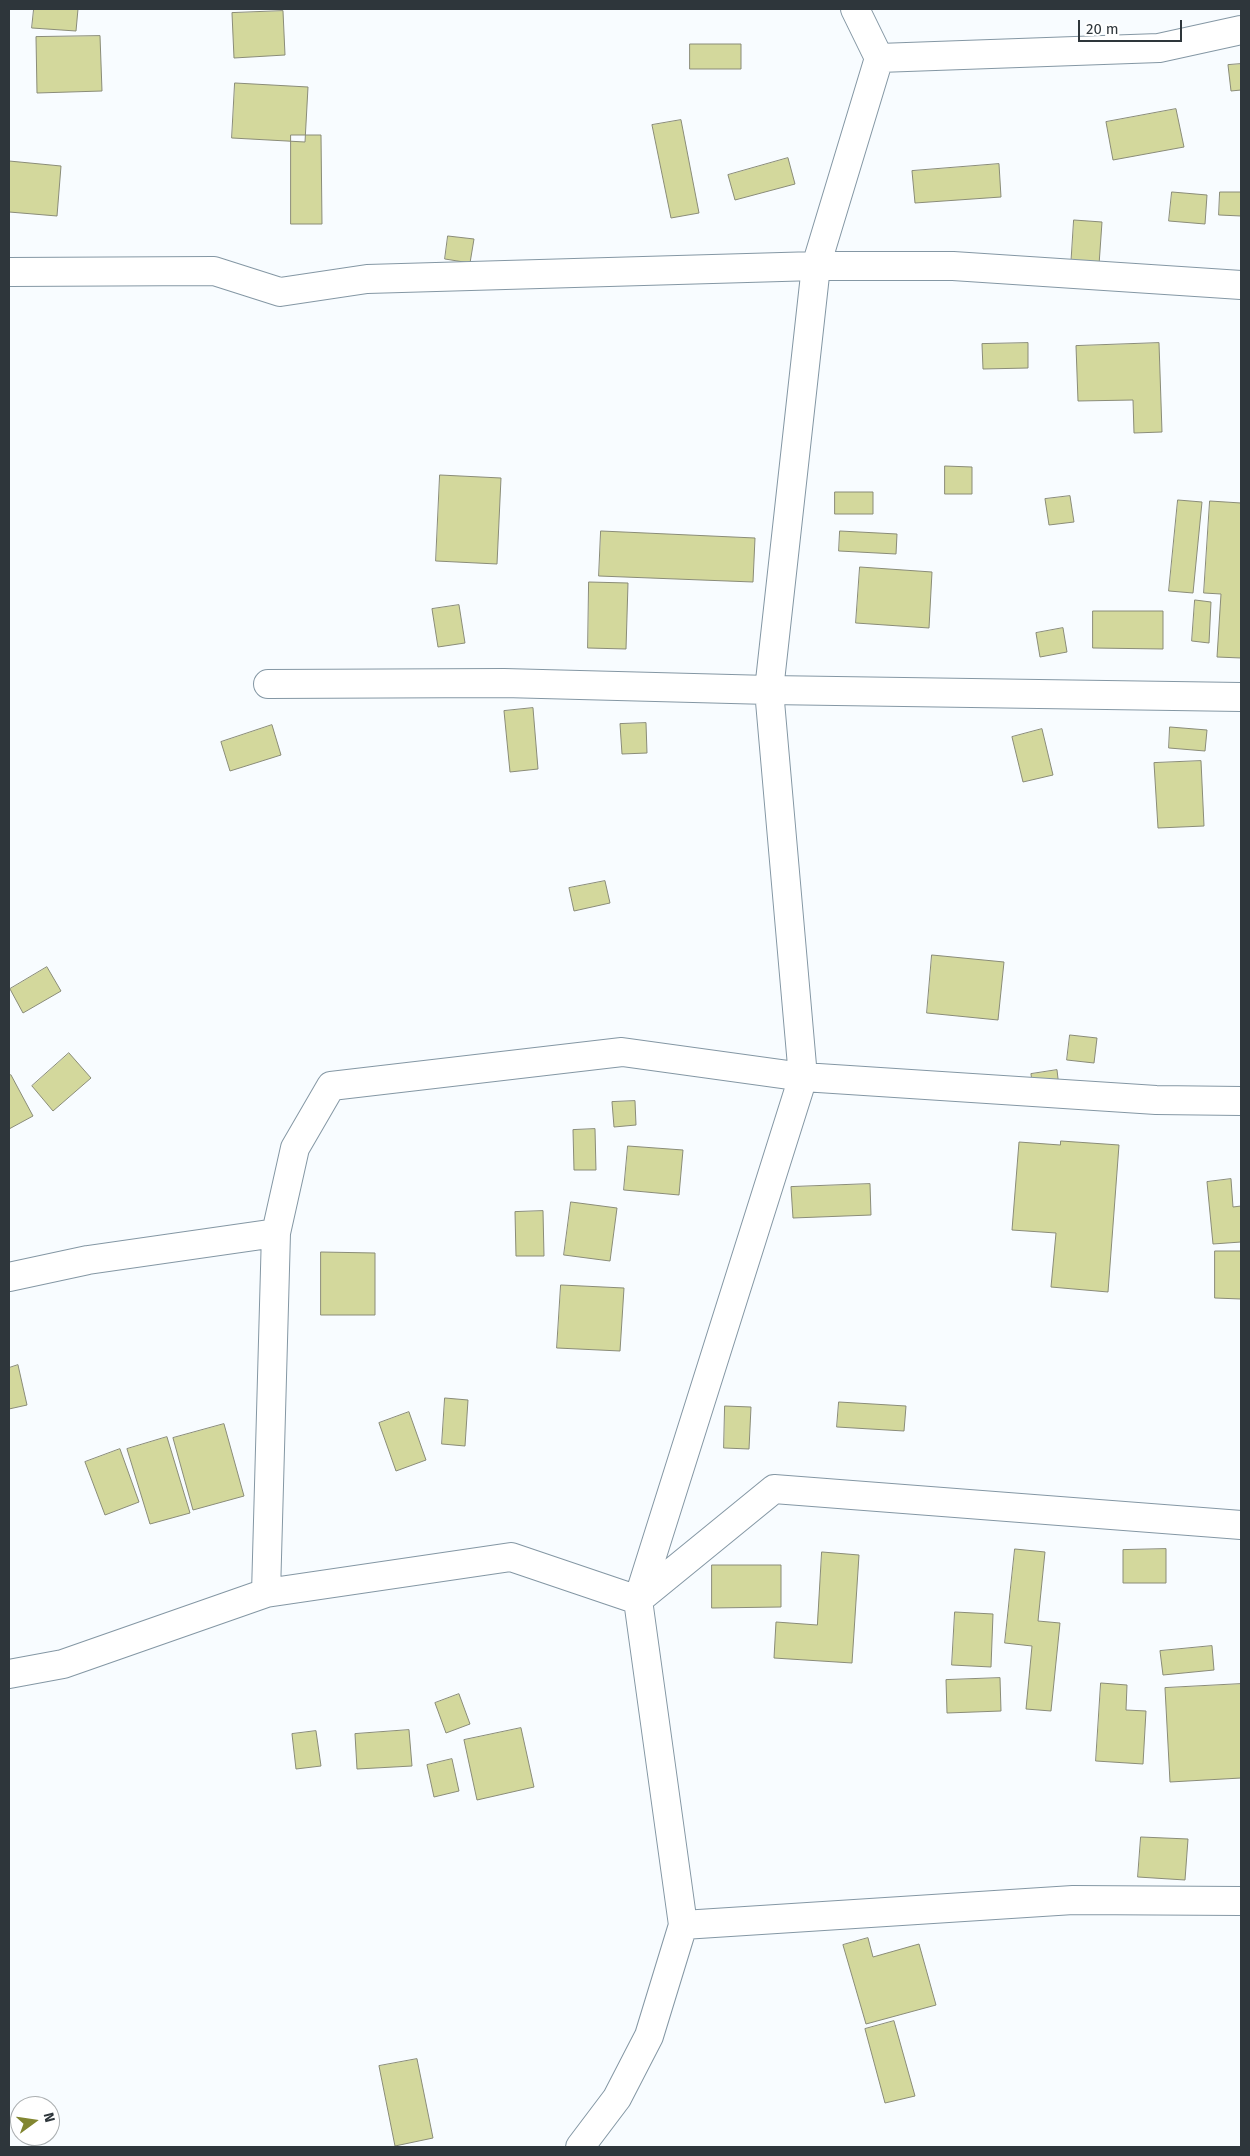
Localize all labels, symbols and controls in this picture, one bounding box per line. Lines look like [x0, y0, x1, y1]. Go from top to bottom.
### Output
scale bar [1080, 10, 1184, 42]
text: 20 m [1086, 20, 1119, 38]
north arrow [10, 2096, 60, 2146]
text: N [40, 2111, 58, 2124]

